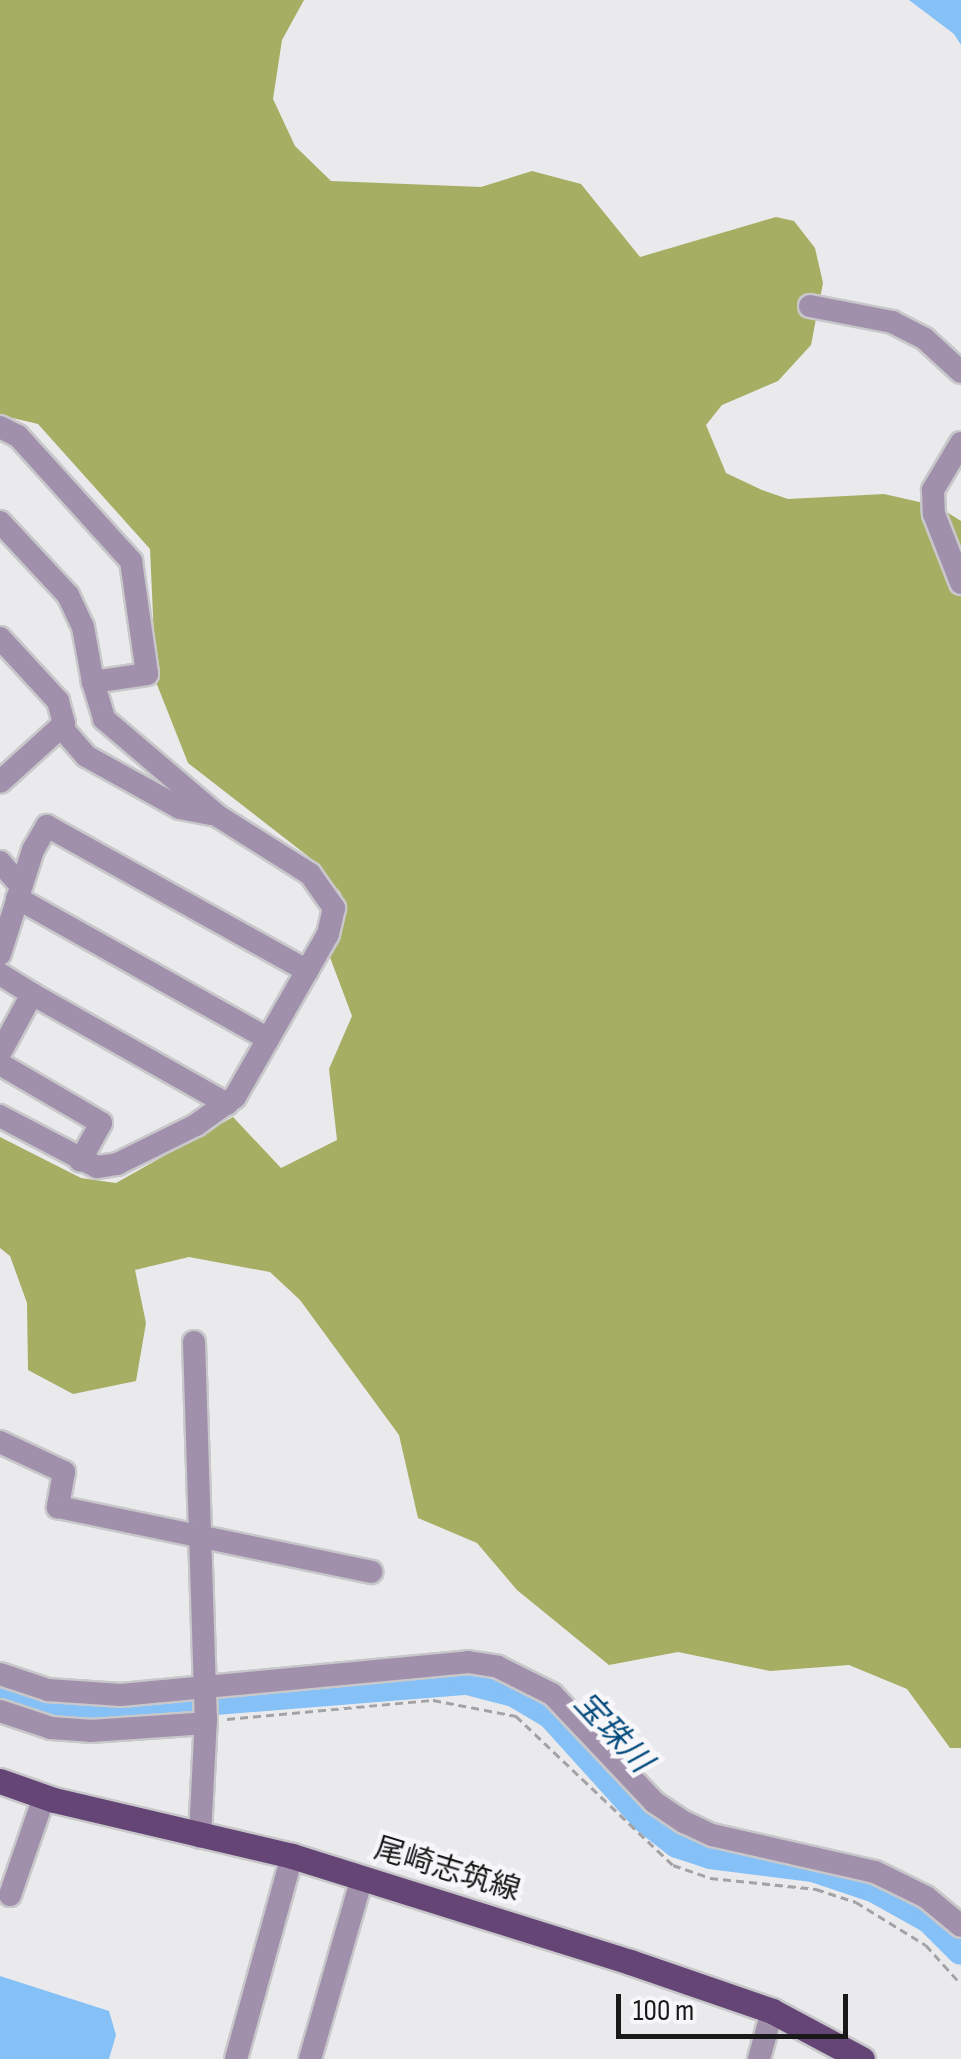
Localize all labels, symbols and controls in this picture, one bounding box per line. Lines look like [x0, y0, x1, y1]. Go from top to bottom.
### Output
water label: 宝珠川 [565, 1685, 659, 1781]
street label: 尾崎志筑線 [370, 1831, 524, 1909]
scale bar [621, 1974, 854, 2036]
text: 100 m [633, 1993, 694, 2029]

